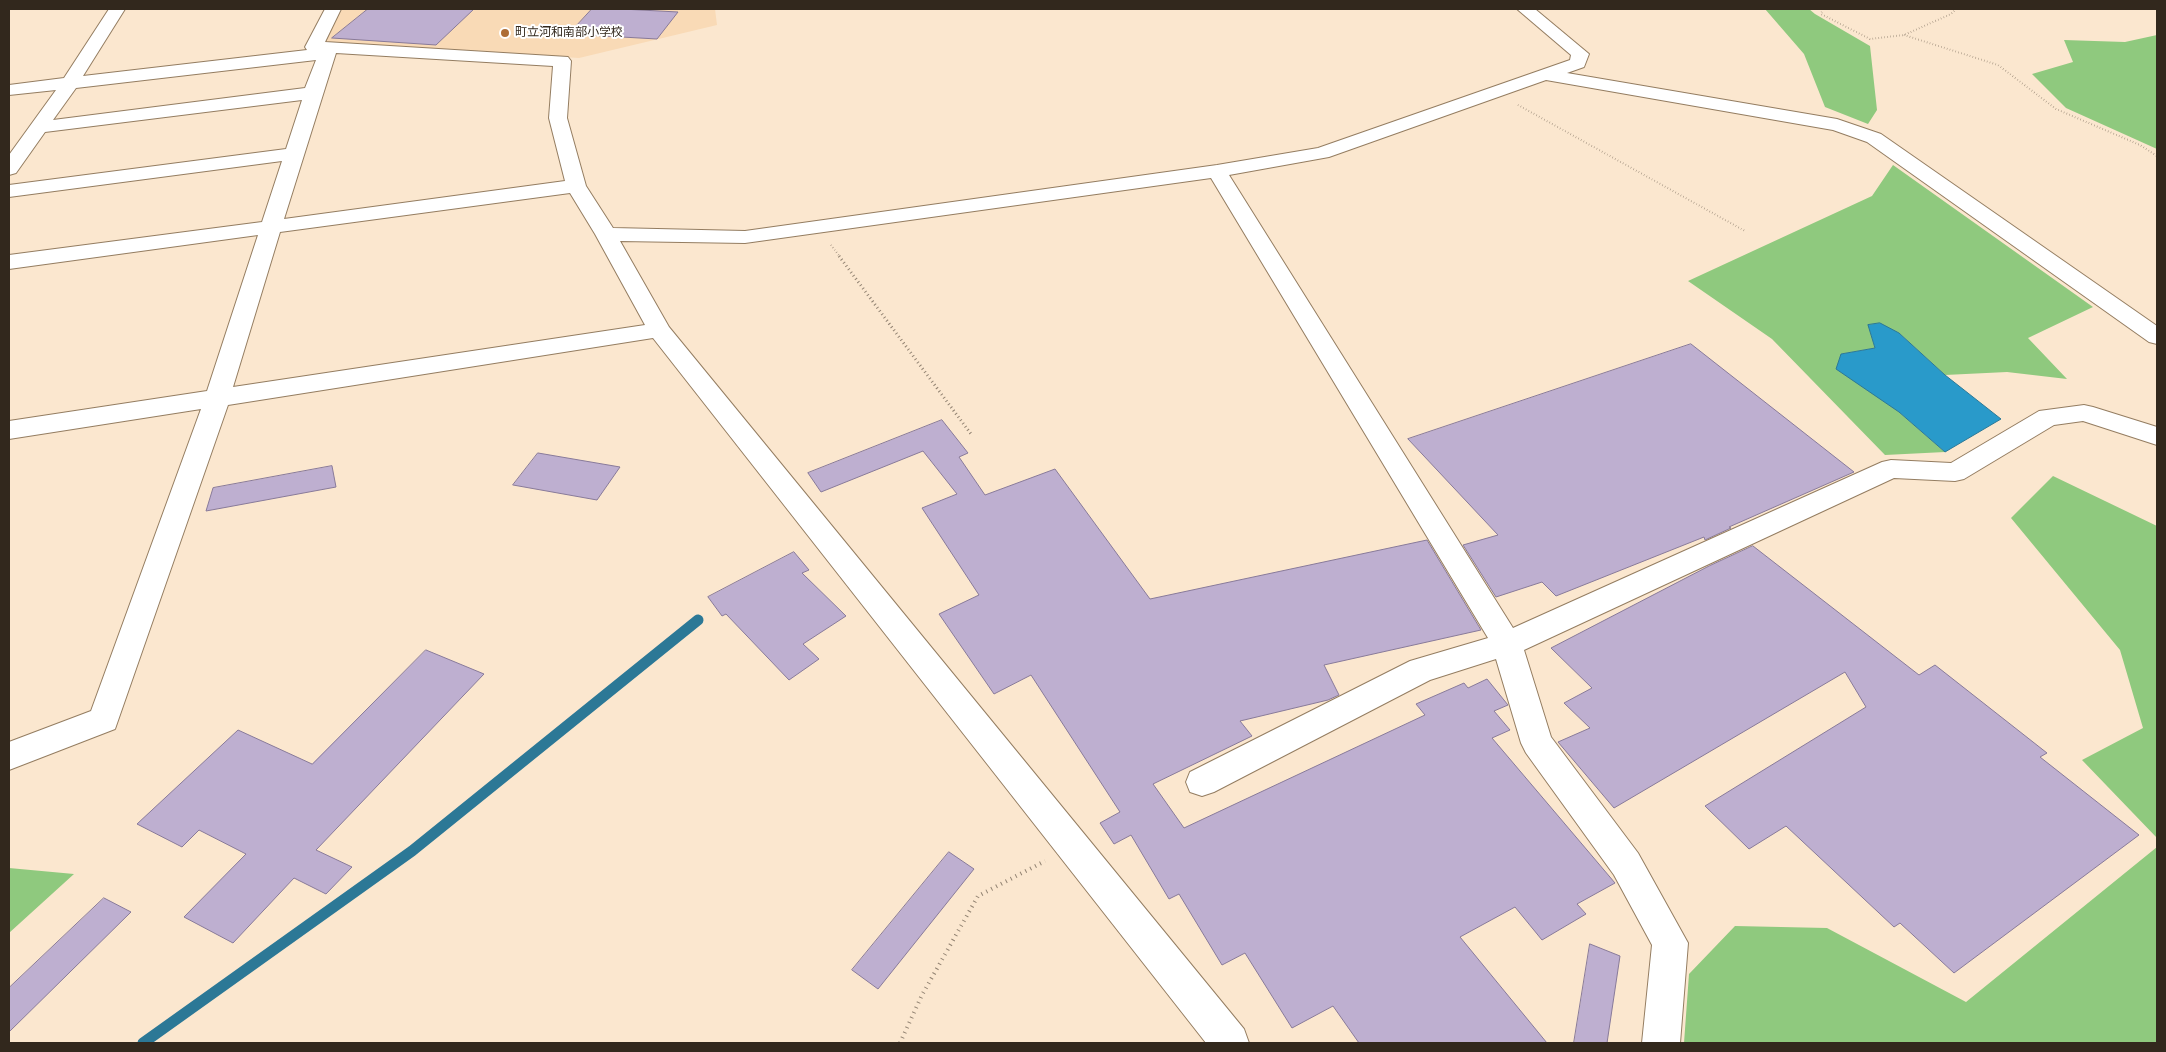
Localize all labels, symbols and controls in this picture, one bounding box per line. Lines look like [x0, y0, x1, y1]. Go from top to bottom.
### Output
place label: 町立河和南部小学校 [515, 26, 623, 40]
marker: 町立河和南部小学校 [499, 27, 511, 39]

